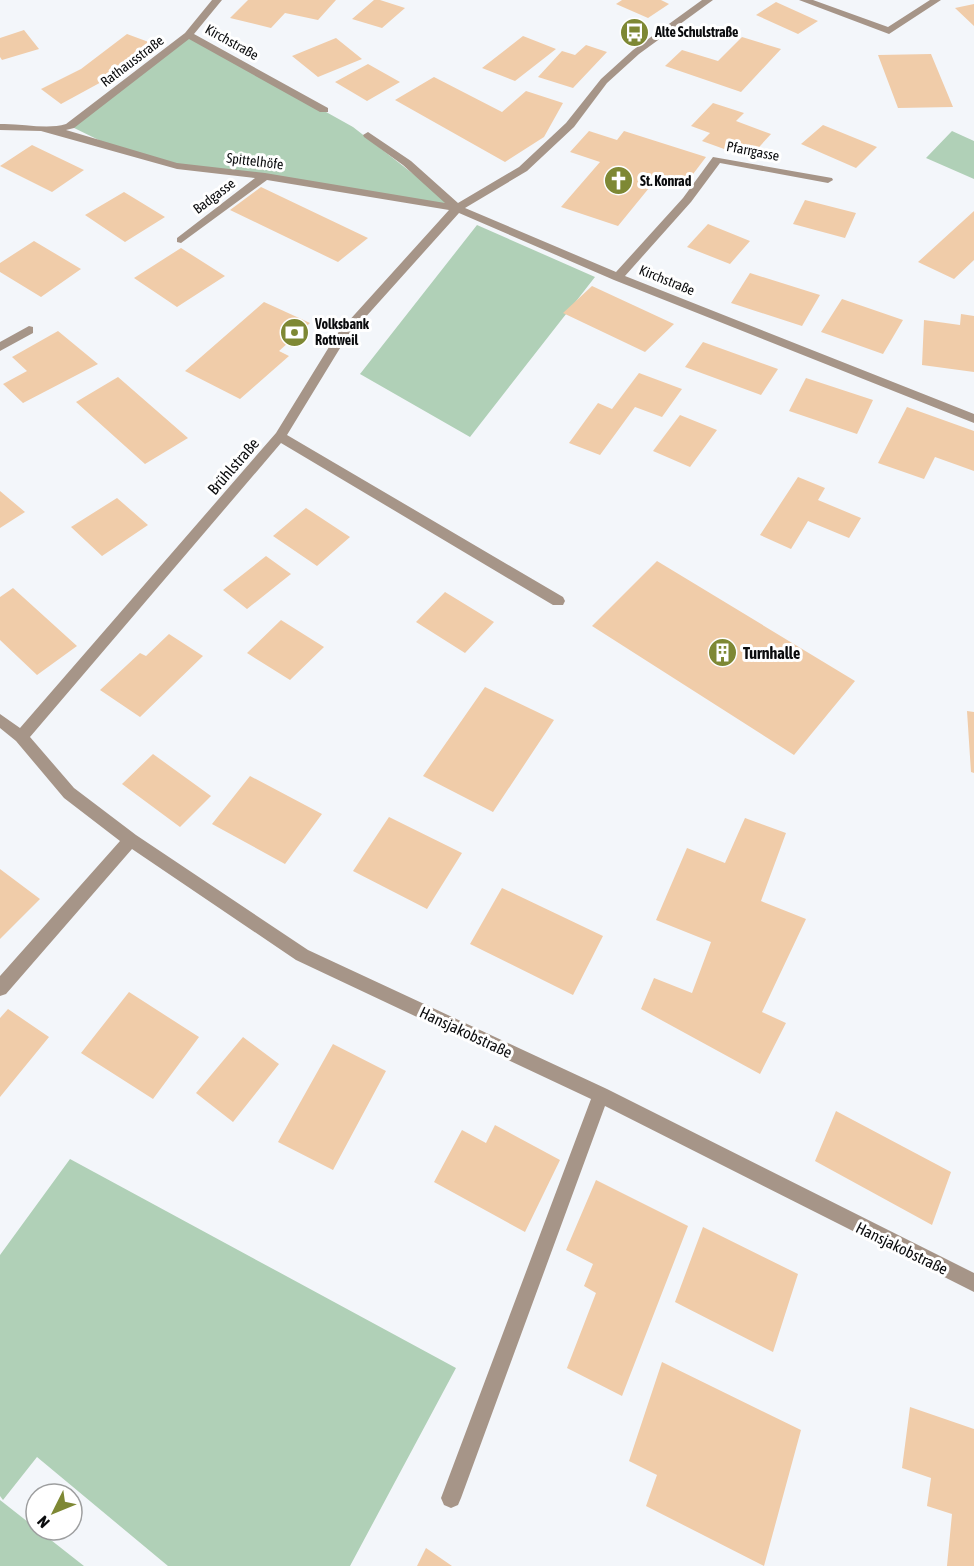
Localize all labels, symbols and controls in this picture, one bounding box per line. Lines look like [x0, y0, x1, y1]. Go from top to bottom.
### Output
bus stop icon: Alte Schulstraße [618, 16, 650, 48]
street label: Kirchstraße [203, 21, 261, 63]
place label: Alte Schulstraße [654, 24, 738, 40]
street label: Rathausstraße [97, 32, 167, 90]
street label: Pfarrgasse [725, 138, 781, 164]
street label: Spittelhöfe [226, 150, 284, 172]
church icon: St. Konrad [603, 165, 635, 197]
place label: St. Konrad [640, 173, 692, 189]
street label: Badgasse [190, 175, 238, 217]
street label: Kirchstraße [637, 262, 697, 298]
bank icon: Volksbank Rottweil [278, 316, 310, 348]
place label: Volksbank Rottweil [314, 316, 370, 348]
street label: Brühlstraße [204, 434, 262, 498]
building icon: Turnhalle [706, 637, 738, 669]
place label: Turnhalle [743, 644, 800, 662]
street label: Hansjakobstraße [416, 1003, 515, 1062]
street label: Hansjakobstraße [853, 1218, 951, 1279]
north arrow [24, 1482, 84, 1542]
text: N [33, 1513, 53, 1532]

